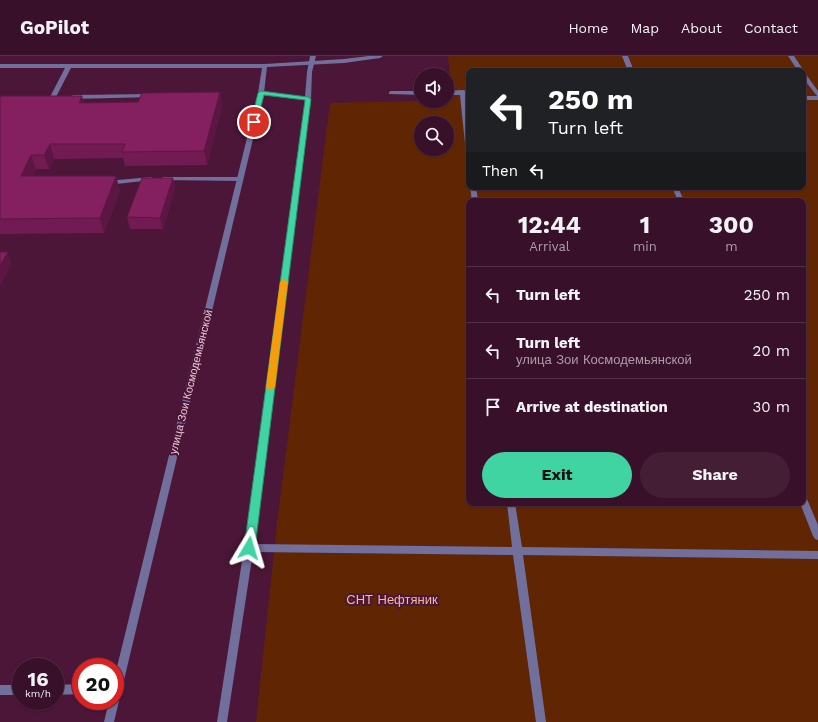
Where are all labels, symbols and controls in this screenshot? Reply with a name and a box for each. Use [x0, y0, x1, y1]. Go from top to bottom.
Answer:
text: GoPilot [20, 16, 89, 39]
text: Home [568, 20, 608, 36]
text: Map [630, 20, 659, 36]
text: About [681, 20, 722, 36]
text: Contact [744, 20, 798, 36]
map controls [414, 68, 454, 156]
button: sound [414, 68, 454, 108]
text: 250 m [548, 83, 633, 116]
icon: left [482, 84, 534, 136]
pin [237, 105, 271, 139]
icon: arrive [243, 111, 265, 133]
button: search [414, 116, 454, 156]
text: Turn left [548, 117, 623, 138]
icon: left [526, 160, 548, 182]
text: Then [482, 162, 518, 180]
text: 12:44 [518, 211, 581, 239]
text: 1 [640, 211, 650, 239]
text: 300 [709, 211, 754, 239]
text: Arrival [529, 239, 570, 254]
text: min [633, 239, 657, 254]
text: m [725, 239, 738, 254]
icon: left [482, 284, 504, 306]
text: Turn left [516, 286, 580, 304]
text: 250 m [744, 286, 790, 304]
street label: улица Зои Космодемьянской [167, 308, 215, 456]
text: Turn left [516, 334, 580, 352]
icon: left [482, 340, 504, 362]
text: 20 m [753, 342, 790, 360]
text: улица Зои Космодемьянской [516, 352, 692, 367]
icon: arrive [482, 396, 504, 418]
text: Arrive at destination [516, 398, 668, 416]
text: 30 m [753, 398, 790, 416]
button: Exit [482, 452, 632, 498]
button: Share [640, 452, 790, 498]
position arrow [228, 527, 270, 569]
park label: СНТ Нефтяник [346, 592, 438, 607]
speed limit sign: 20 [72, 658, 124, 710]
text: 16 [28, 667, 48, 691]
text: km/h [25, 688, 51, 699]

